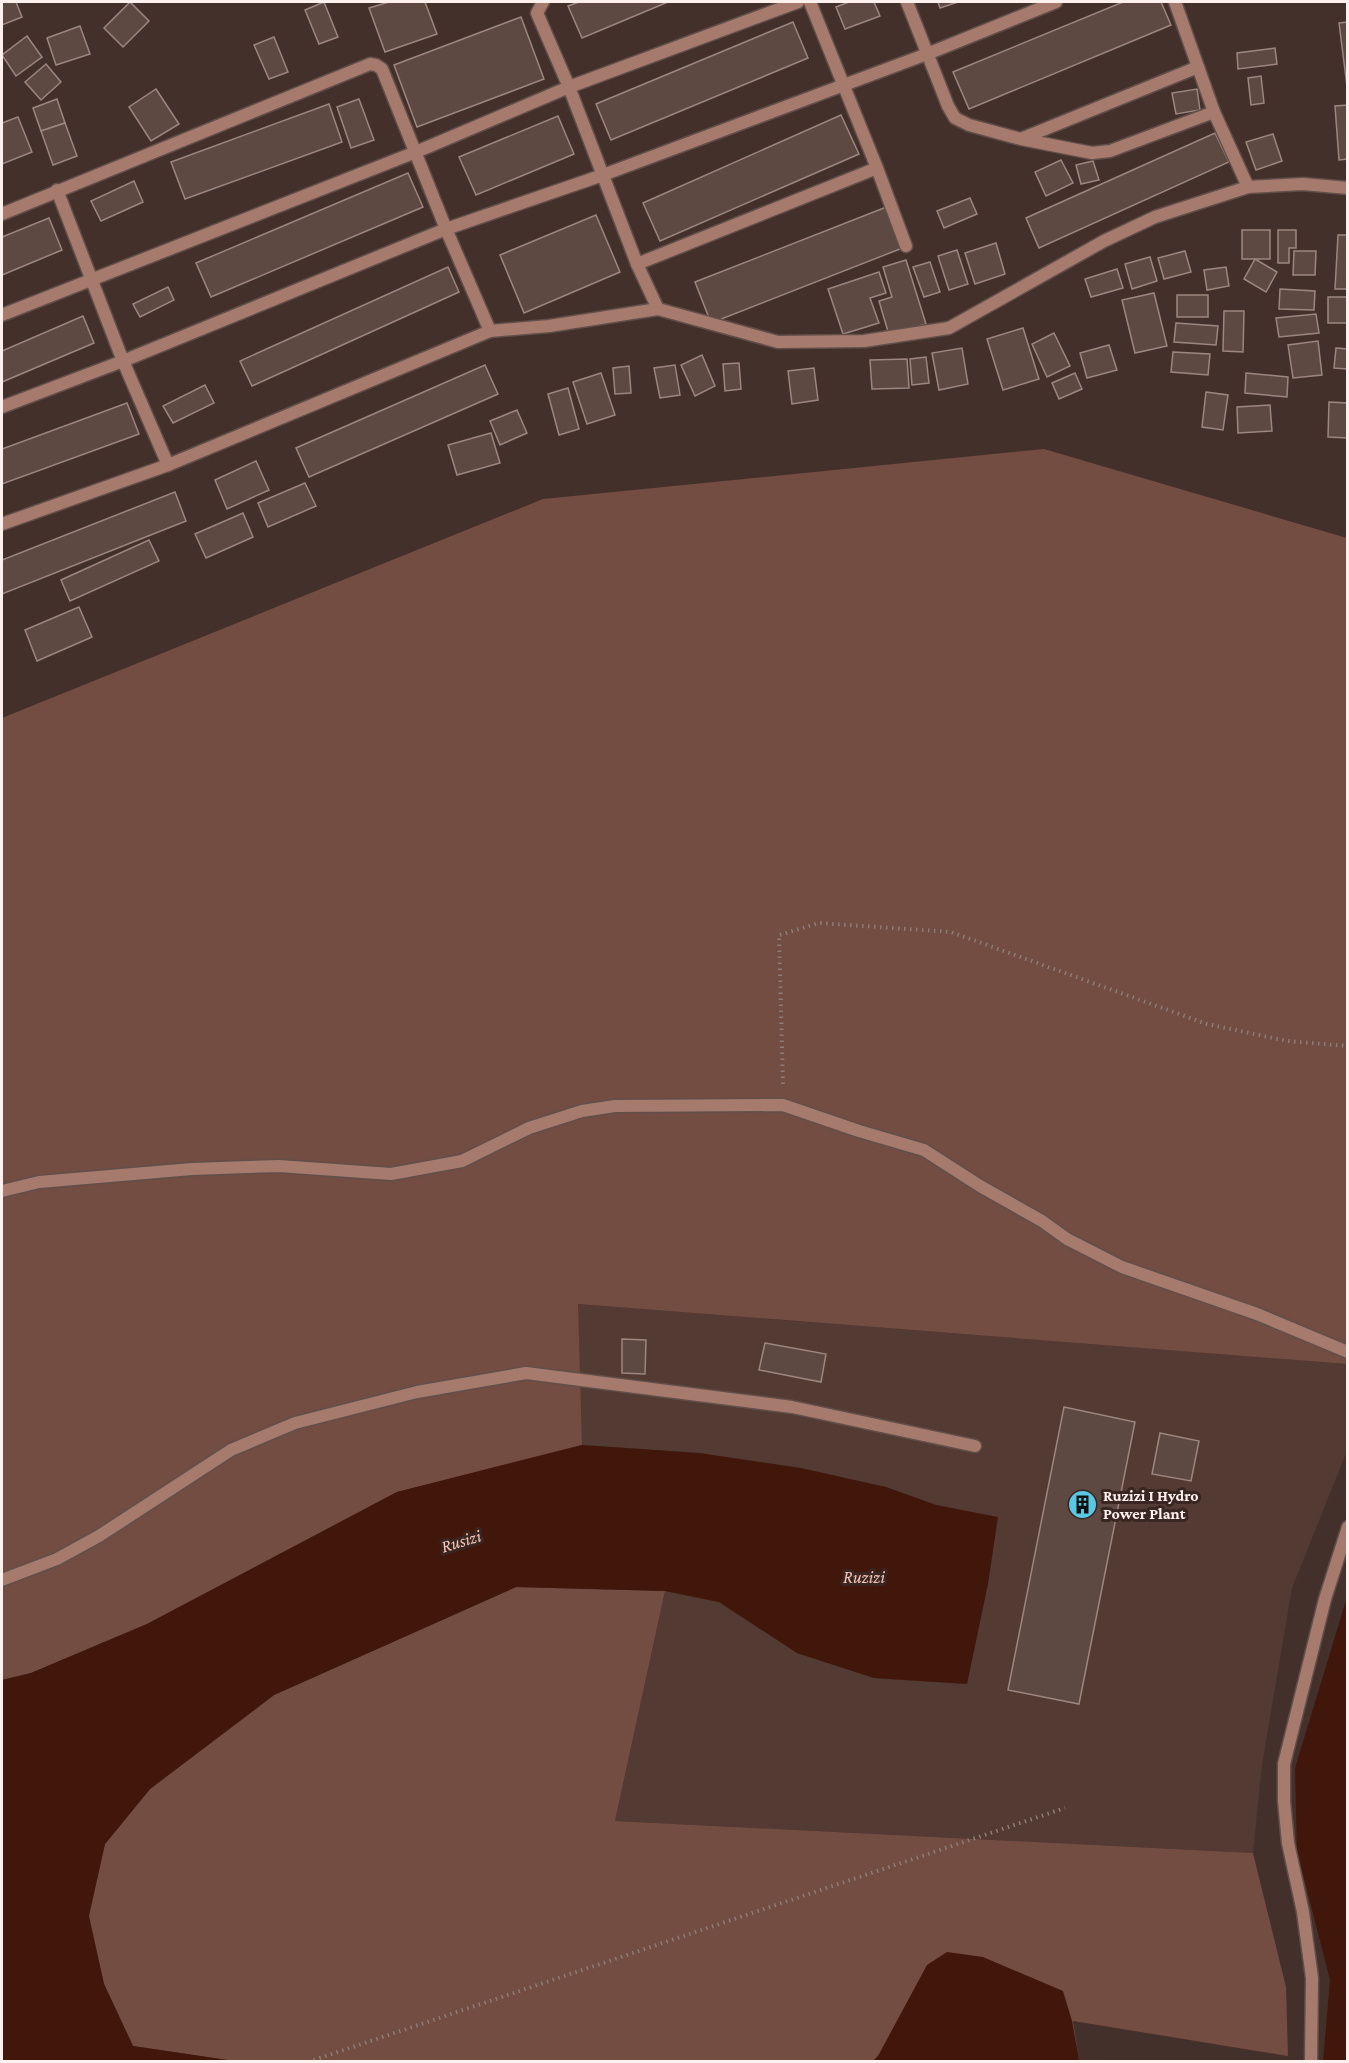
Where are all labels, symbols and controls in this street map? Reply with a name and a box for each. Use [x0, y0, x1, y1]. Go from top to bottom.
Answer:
place label: Ruzizi I Hydro Power Plant [1103, 1487, 1199, 1522]
building icon: Ruzizi I Hydro Power Plant [1066, 1488, 1098, 1520]
water label: Rusizi [439, 1525, 484, 1557]
water label: Ruzizi [843, 1567, 885, 1587]

